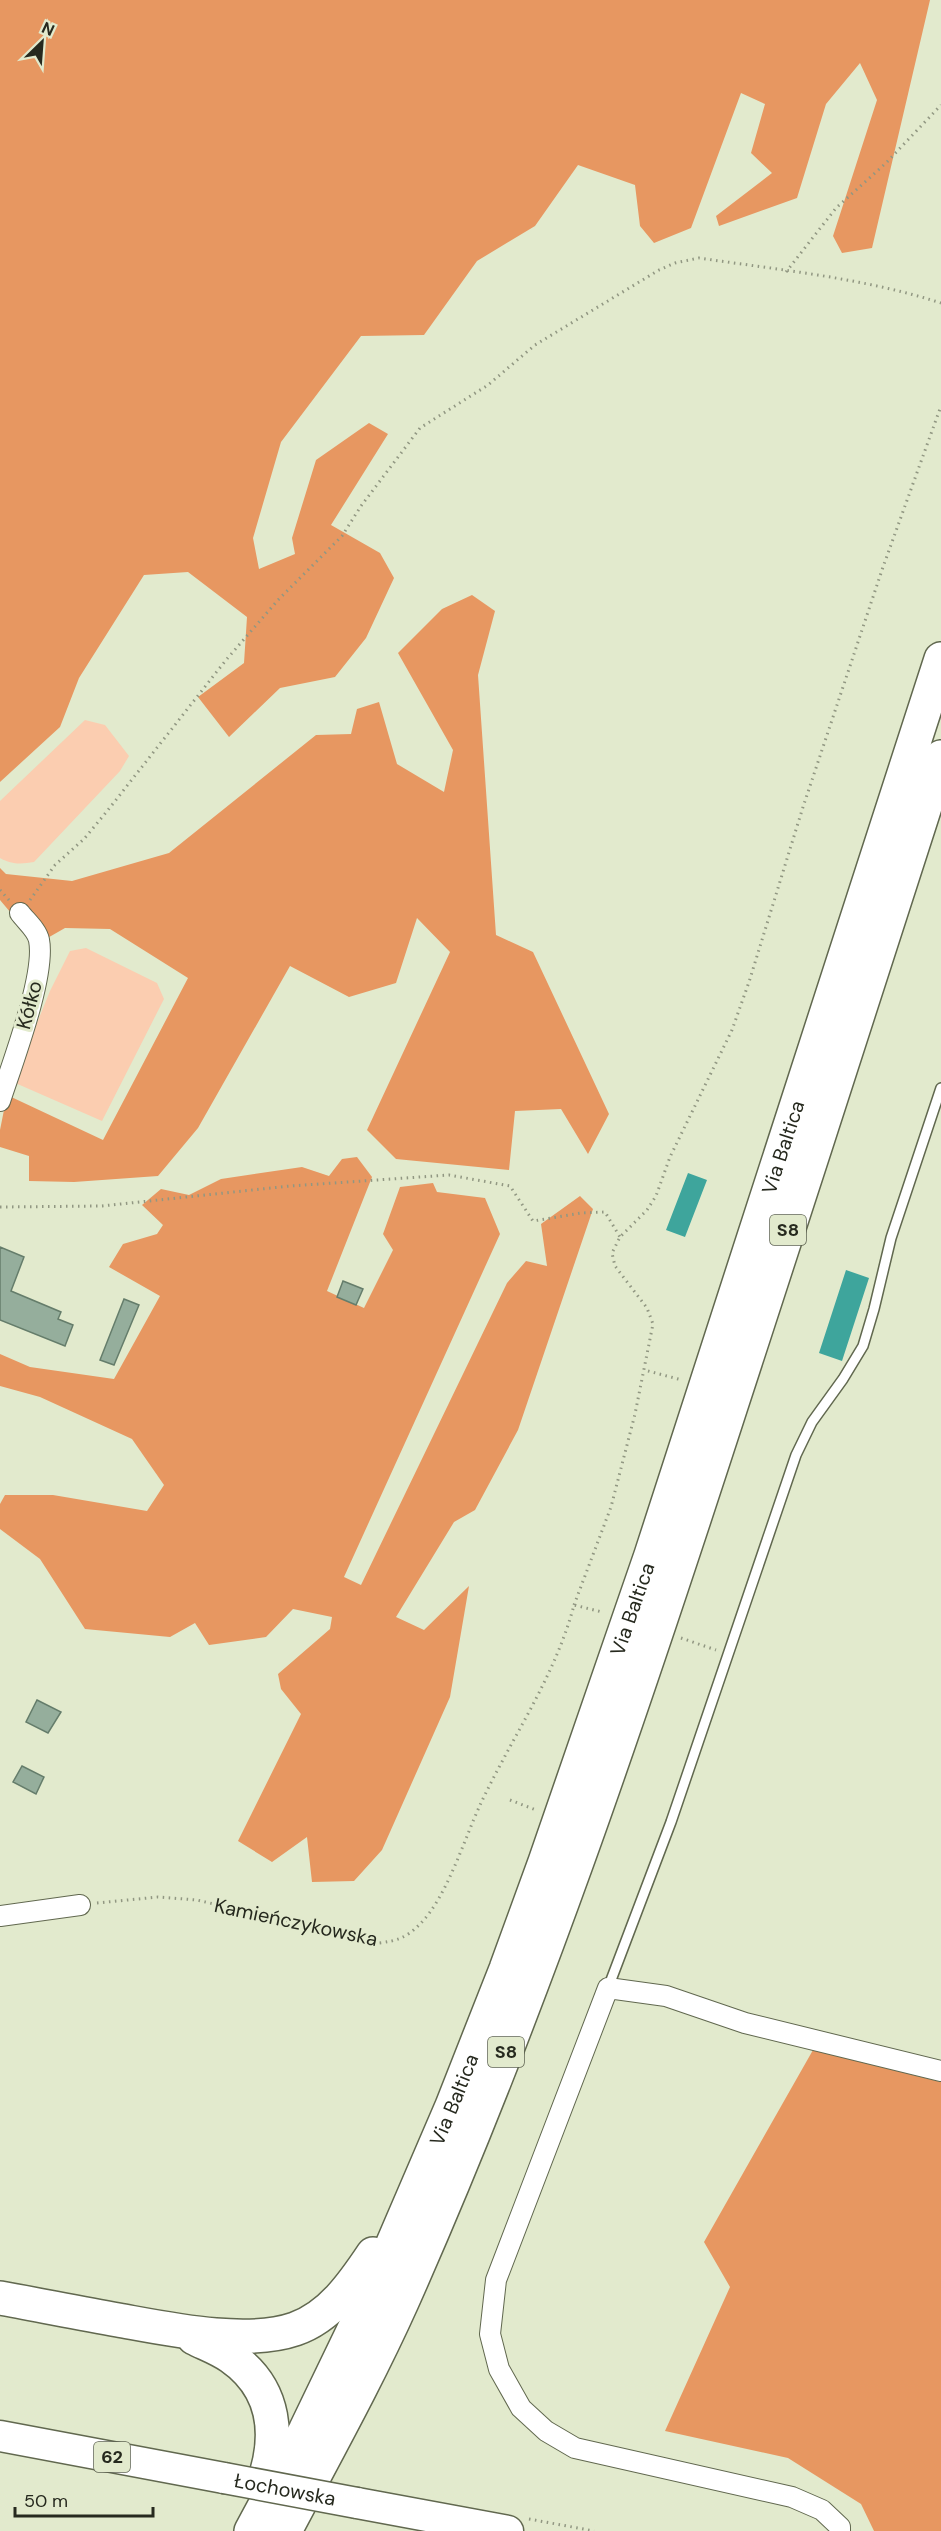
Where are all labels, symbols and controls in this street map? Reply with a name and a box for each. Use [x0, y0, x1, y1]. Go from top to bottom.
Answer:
north arrow [12, 12, 72, 72]
text: N [38, 17, 58, 41]
street label: Kółko [10, 978, 48, 1032]
street label: Via Baltica [756, 1097, 810, 1197]
road number: S8 [770, 1215, 806, 1245]
street label: Via Baltica [604, 1559, 660, 1659]
street label: Kamieńczykowska [212, 1892, 380, 1952]
road number: S8 [488, 2037, 524, 2067]
street label: Via Baltica [424, 2050, 484, 2150]
road number: 62 [94, 2442, 130, 2472]
street label: Łochowska [232, 2467, 338, 2512]
scale bar [15, 2480, 153, 2518]
text: 50 m [24, 2489, 68, 2513]

